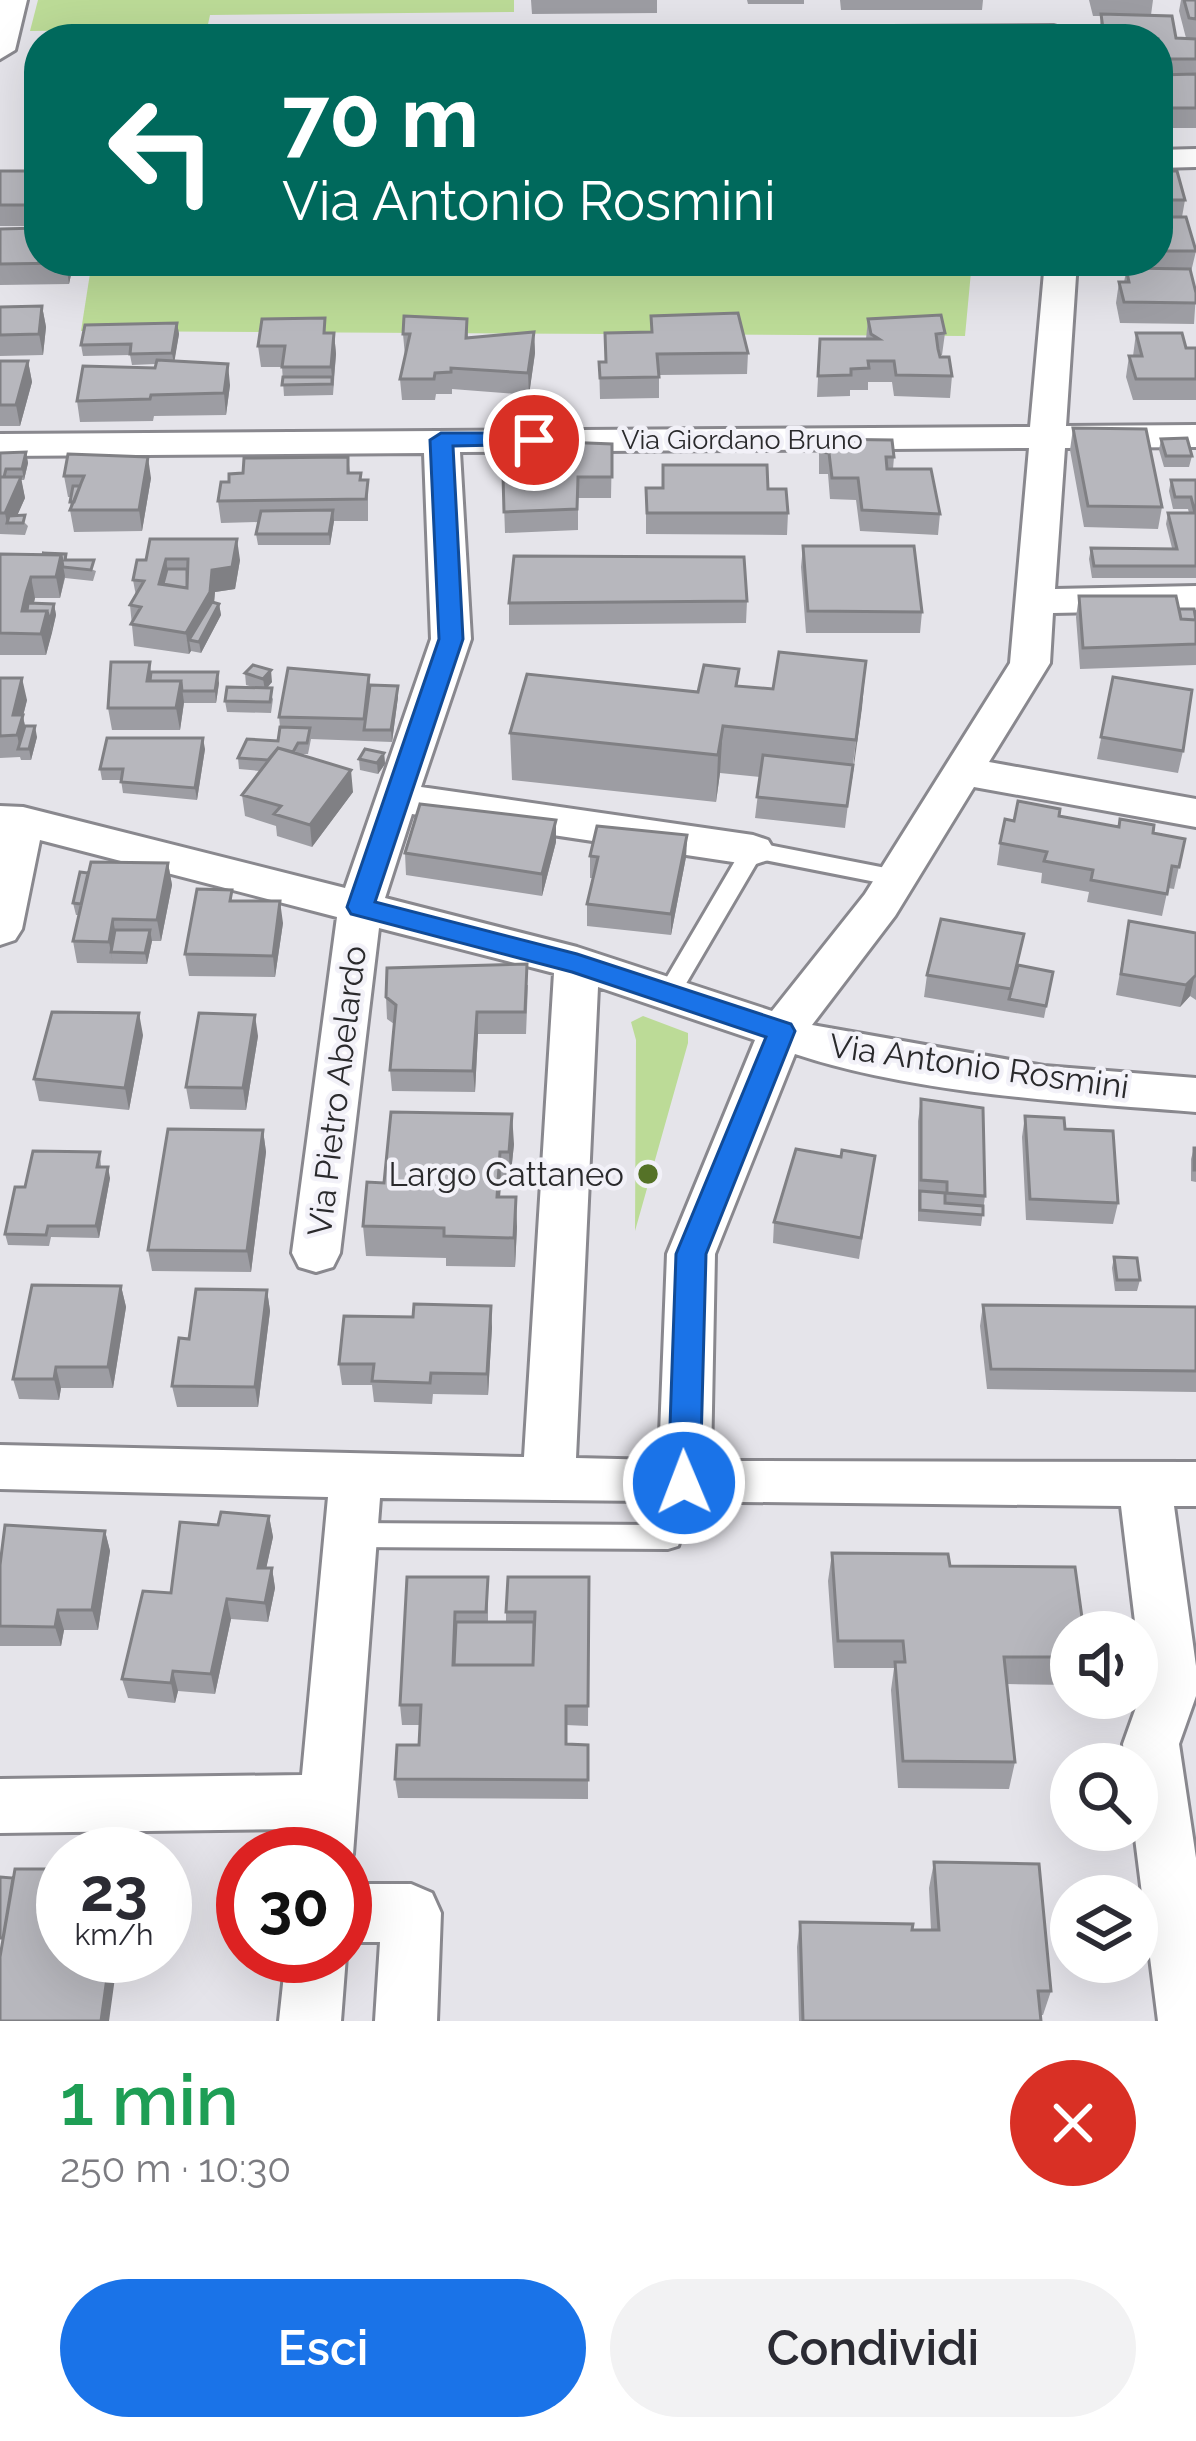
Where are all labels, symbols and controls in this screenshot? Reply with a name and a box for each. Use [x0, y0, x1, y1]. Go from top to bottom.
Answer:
text: 70 m [282, 68, 479, 167]
icon: left [84, 72, 240, 228]
text: Via Antonio Rosmini [282, 169, 776, 233]
pin [483, 389, 585, 491]
icon: arrive [501, 407, 567, 473]
street label: Via Giordano Bruno [621, 424, 863, 455]
street label: Via Pietro Abelardo [300, 944, 374, 1238]
street label: Via Antonio Rosmini [827, 1026, 1131, 1106]
place label: Largo Cattaneo [388, 1155, 624, 1194]
marker: Largo Cattaneo [635, 1161, 661, 1187]
position arrow [621, 1420, 747, 1546]
map controls [1050, 1611, 1158, 1983]
button: sound [1050, 1611, 1158, 1719]
button: search [1050, 1743, 1158, 1851]
speed limit sign: 30 [216, 1827, 372, 1983]
text: 23 [80, 1855, 148, 1925]
button: layers [1050, 1875, 1158, 1983]
text: km/h [74, 1917, 154, 1952]
text: 1 min [60, 2057, 239, 2142]
button: close [1010, 2060, 1136, 2186]
text: 250 m · 10:30 [60, 2145, 291, 2191]
button: Esci [60, 2279, 586, 2417]
button: Condividi [610, 2279, 1136, 2417]

